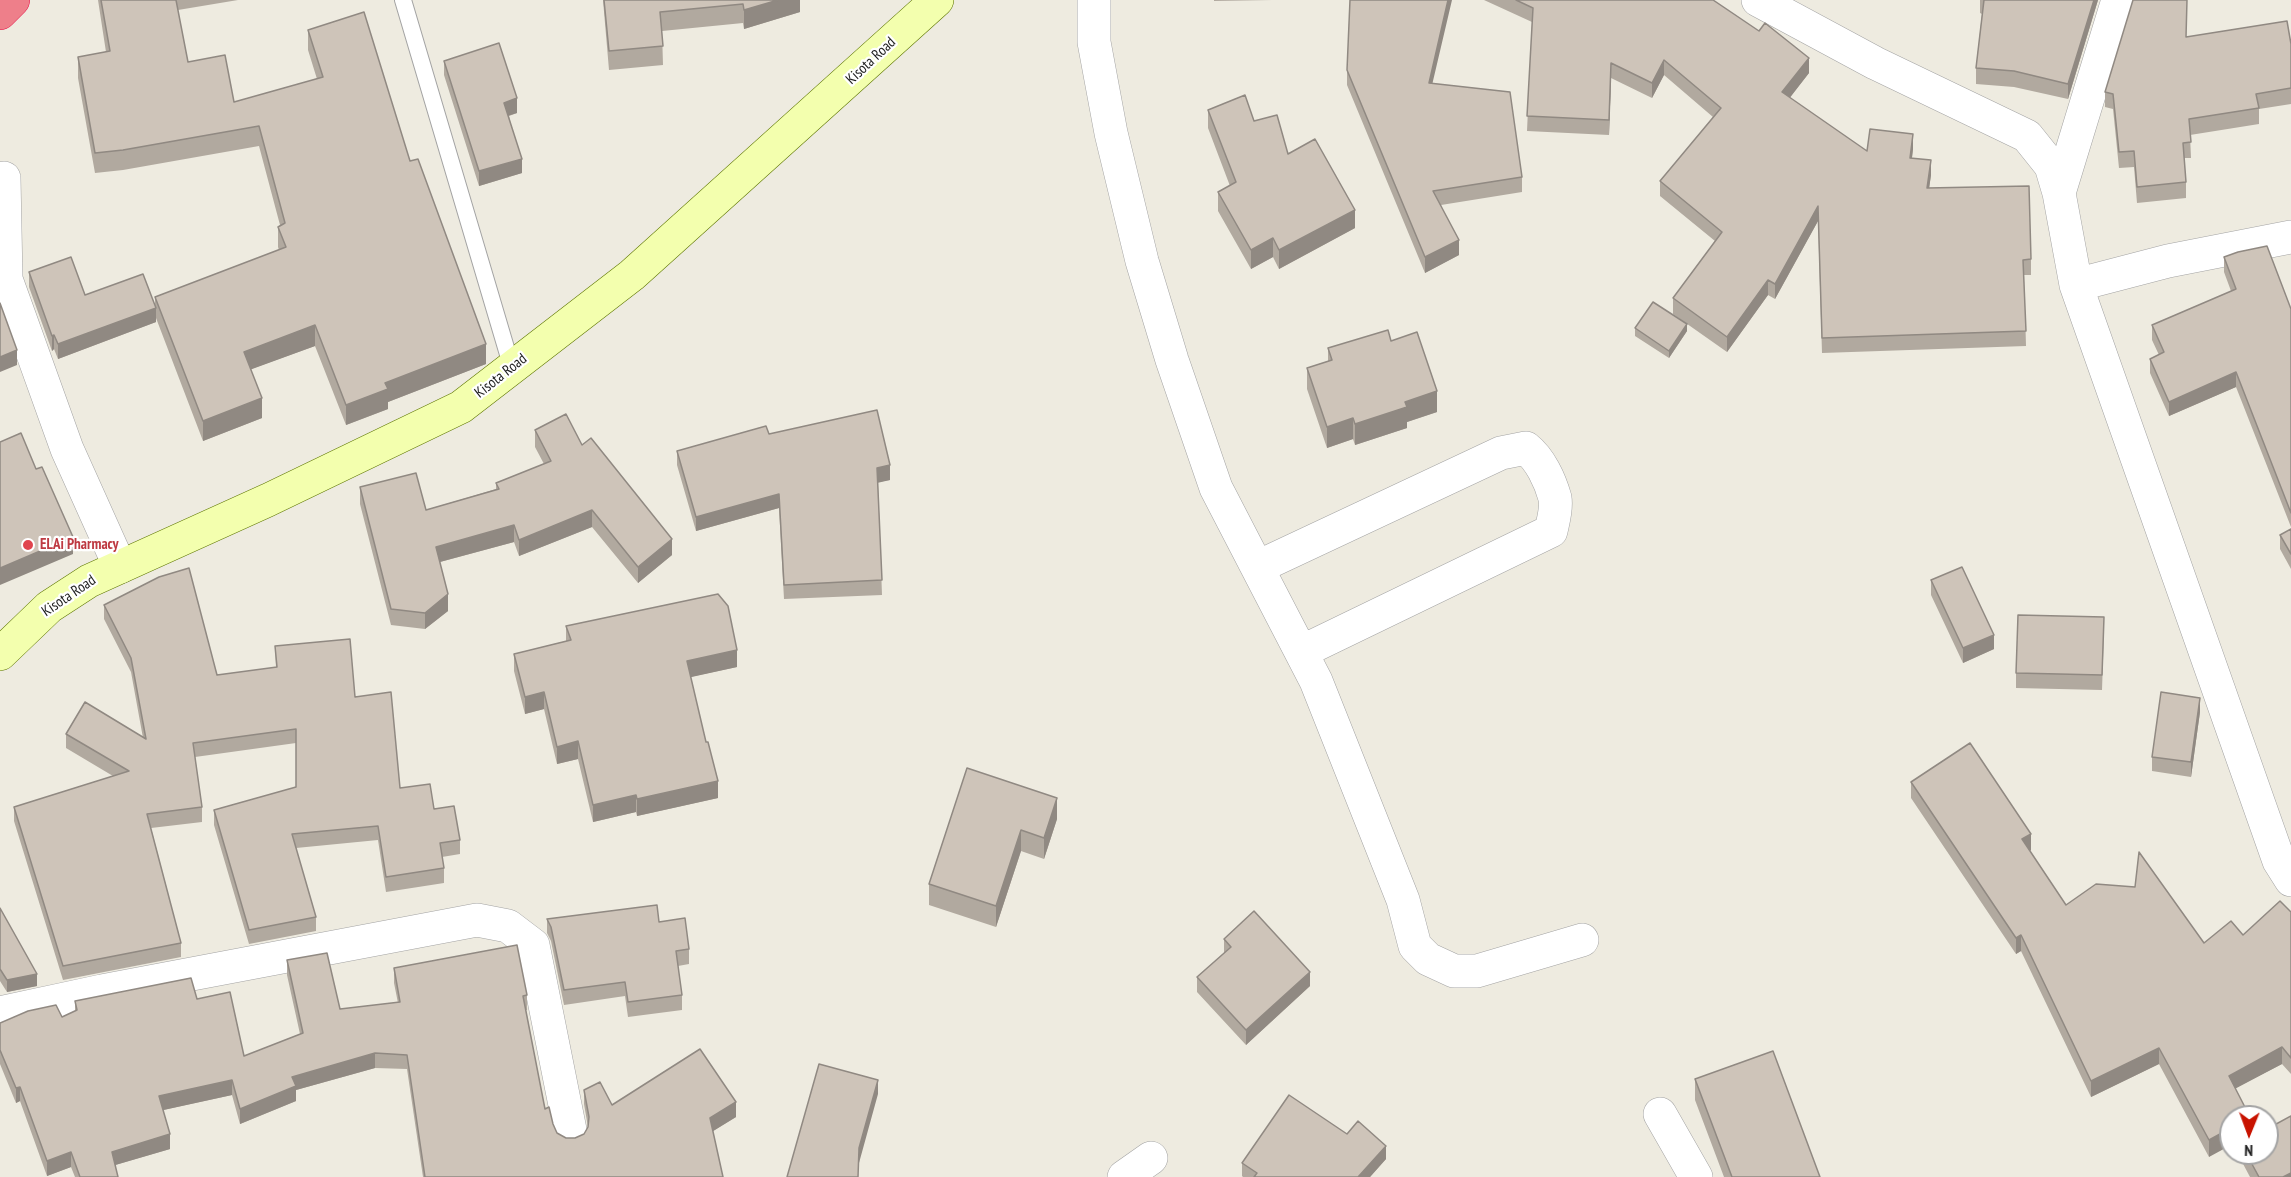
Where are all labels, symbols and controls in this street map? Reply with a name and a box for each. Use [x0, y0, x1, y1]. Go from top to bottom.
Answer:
street label: Kisota Road [843, 34, 899, 88]
street label: Kisota Road [471, 350, 531, 402]
place label: ELAi Pharmacy [40, 536, 119, 554]
marker: ELAi Pharmacy [21, 538, 35, 552]
street label: Kisota Road [39, 571, 99, 621]
north arrow [2219, 1105, 2279, 1165]
text: N [2244, 1141, 2253, 1161]

